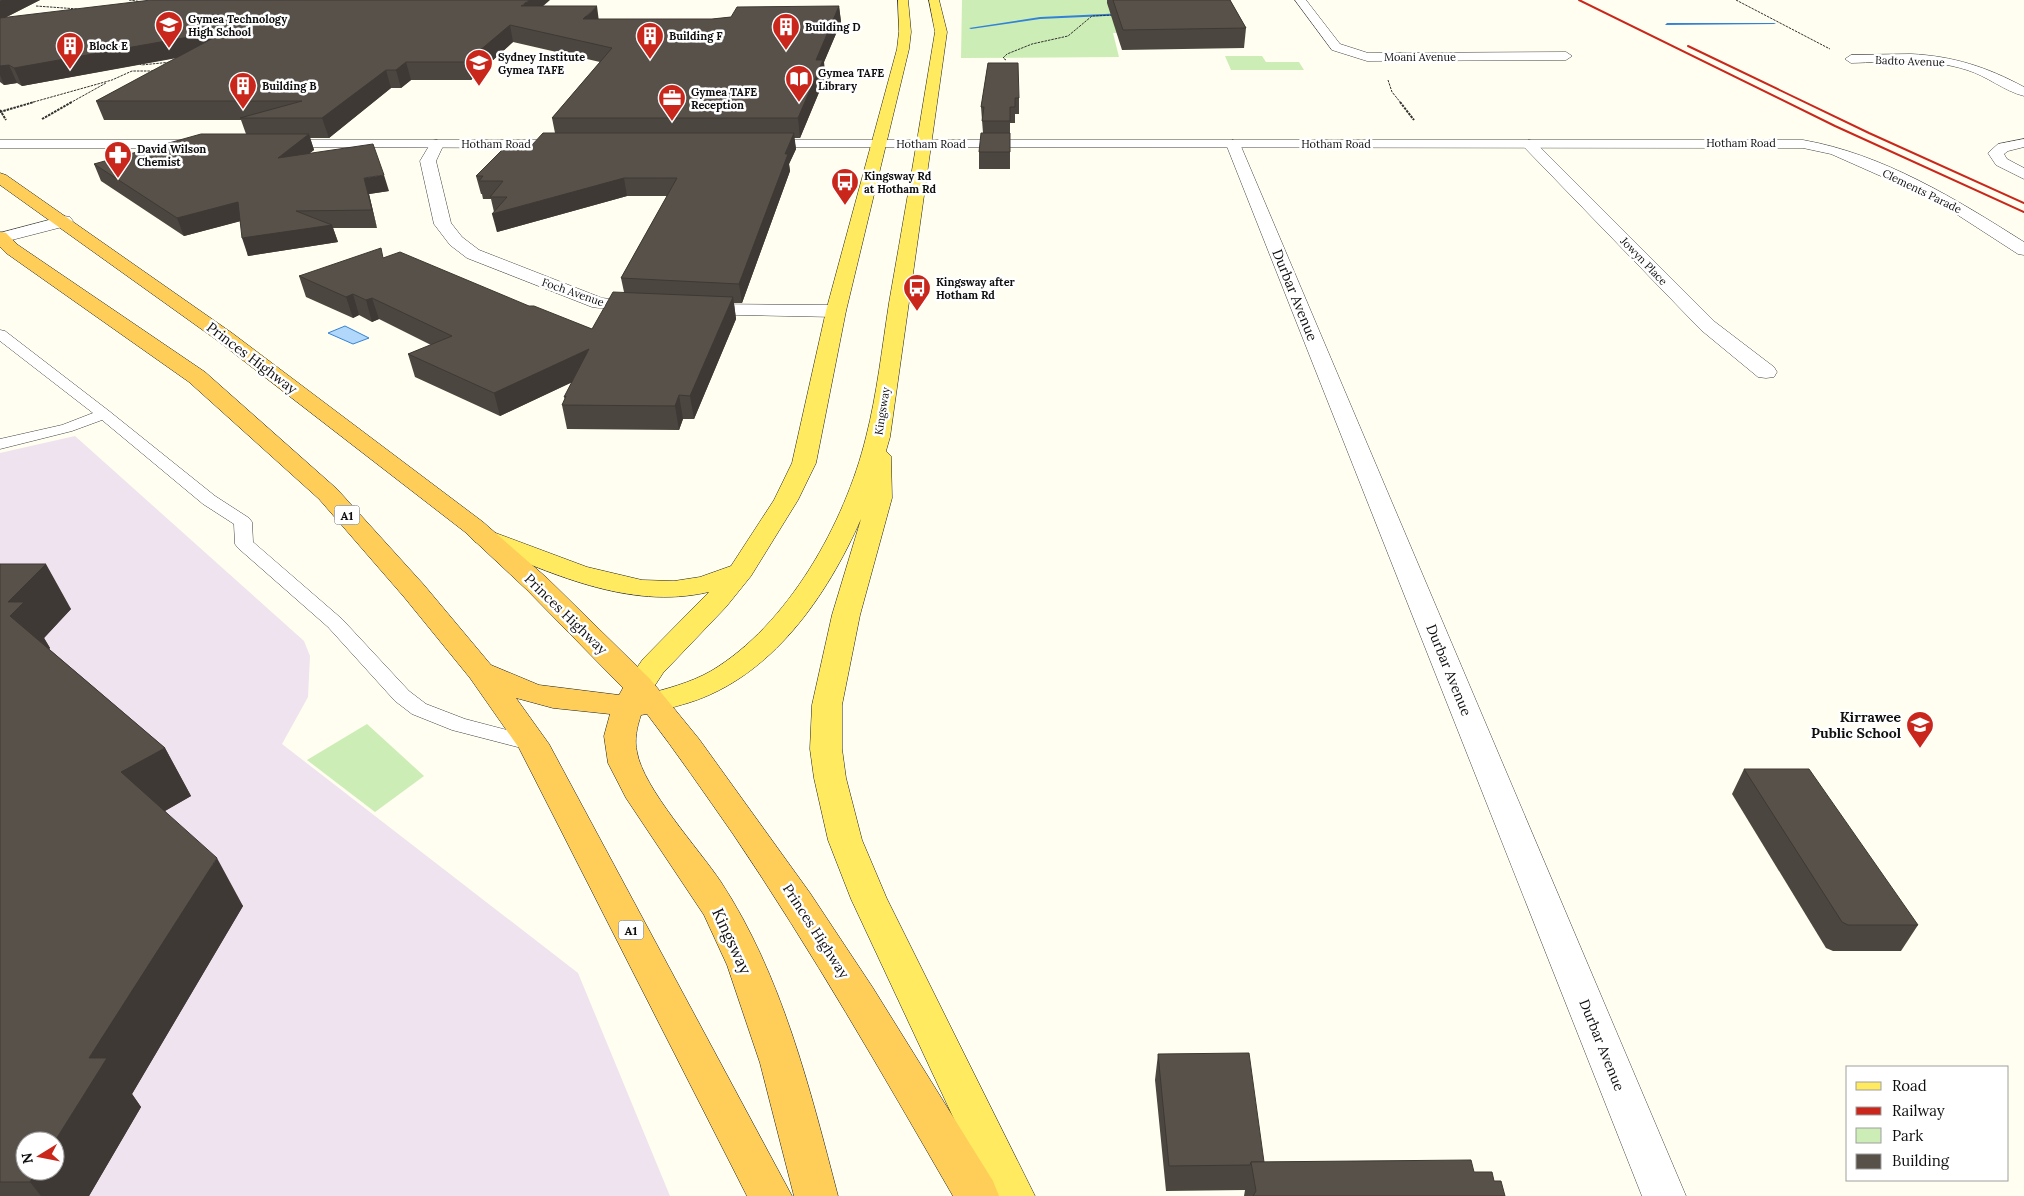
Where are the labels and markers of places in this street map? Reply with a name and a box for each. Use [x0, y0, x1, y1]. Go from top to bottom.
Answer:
school or university icon: Gymea Technology High School [154, 10, 184, 49]
place label: Gymea Technology High School [188, 12, 288, 39]
building icon: Building D [771, 12, 801, 51]
place label: Building D [805, 20, 861, 34]
building icon: Building F [635, 21, 665, 60]
place label: Building F [669, 29, 723, 43]
building icon: Block E [55, 31, 85, 70]
place label: Block E [89, 39, 128, 53]
school or university icon: Sydney Institute Gymea TAFE [464, 48, 494, 87]
place label: Sydney Institute Gymea TAFE [498, 50, 585, 77]
library icon: Gymea TAFE Library [784, 64, 814, 103]
place label: Gymea TAFE Library [818, 66, 884, 93]
building icon: Building B [228, 71, 258, 110]
place label: Building B [262, 79, 316, 93]
office icon: Gymea TAFE Reception [657, 83, 687, 122]
place label: Gymea TAFE Reception [691, 85, 757, 112]
pharmacy icon: David Wilson Chemist [103, 140, 133, 179]
place label: David Wilson Chemist [137, 142, 206, 169]
bus stop icon: Kingsway Rd at Hotham Rd [830, 167, 860, 206]
place label: Kingsway Rd at Hotham Rd [864, 169, 937, 196]
bus stop icon: Kingsway after Hotham Rd [902, 273, 932, 312]
place label: Kingsway after Hotham Rd [936, 275, 1016, 302]
place label: Kirrawee Public School [1811, 708, 1902, 742]
school or university icon: Kirrawee Public School [1905, 710, 1935, 749]

